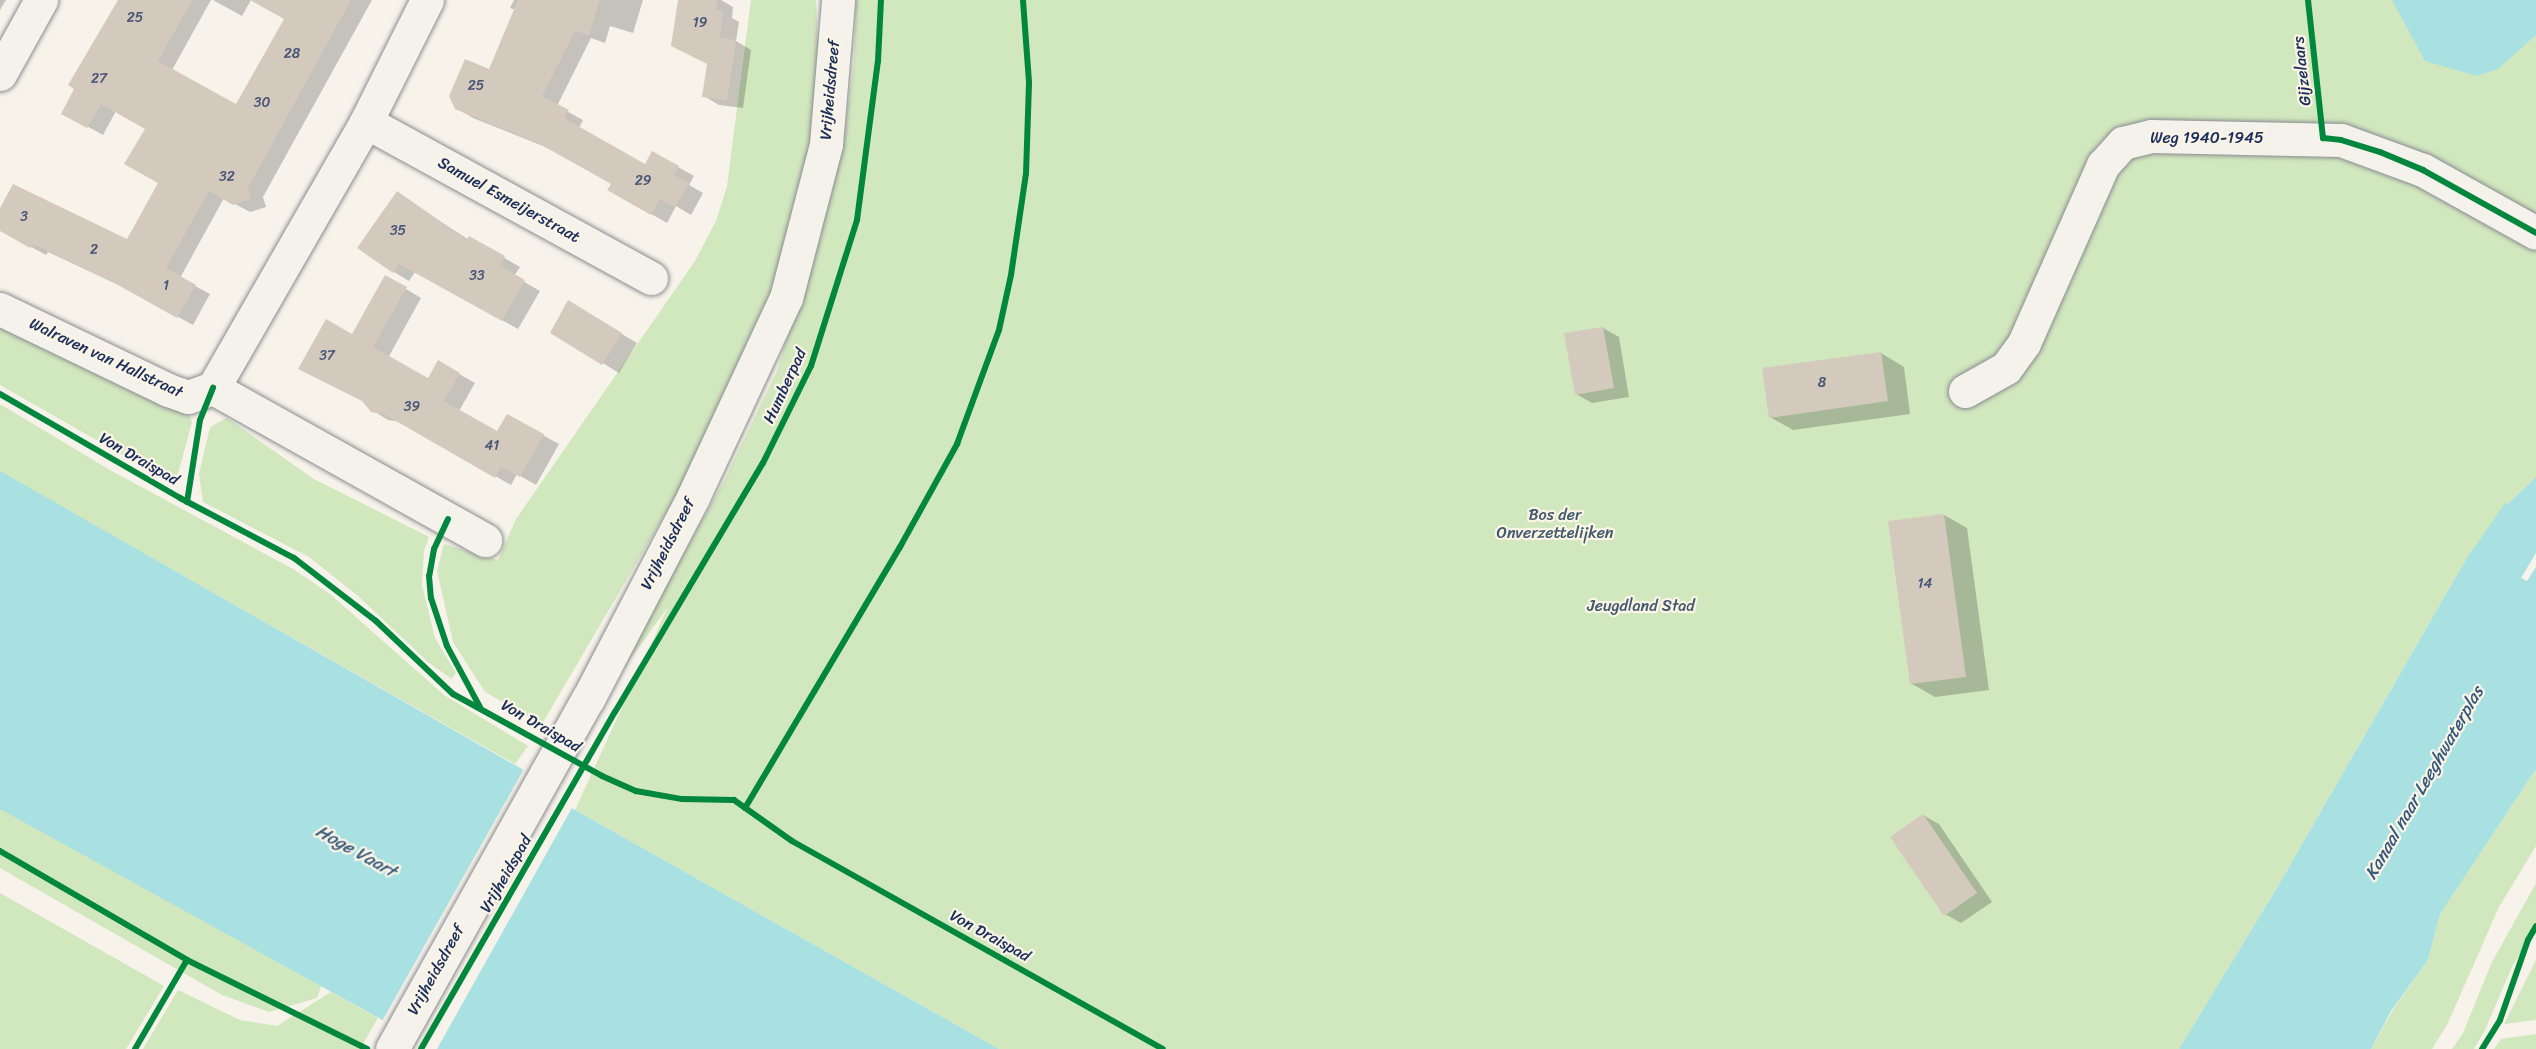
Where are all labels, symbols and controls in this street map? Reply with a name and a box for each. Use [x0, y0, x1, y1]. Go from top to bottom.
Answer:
house number: 25 [127, 10, 143, 26]
house number: 19 [693, 15, 707, 31]
street label: Gijzelaars [2289, 35, 2315, 107]
street label: Vrijheidsdreef [816, 39, 844, 141]
house number: 28 [284, 46, 300, 62]
house number: 27 [91, 71, 107, 87]
house number: 25 [468, 78, 484, 94]
house number: 30 [254, 95, 270, 111]
street label: Weg 1940-1945 [2150, 128, 2264, 148]
street label: Samuel Esmeijerstraat [435, 153, 583, 247]
house number: 32 [219, 169, 235, 185]
house number: 29 [635, 173, 651, 189]
house number: 3 [20, 209, 28, 225]
house number: 35 [390, 223, 406, 239]
house number: 2 [90, 242, 98, 258]
house number: 33 [469, 268, 485, 284]
house number: 1 [163, 278, 169, 294]
street label: Walraven van Hallstraat [26, 314, 186, 402]
street label: Humberpad [759, 345, 811, 427]
house number: 37 [319, 348, 335, 364]
house number: 8 [1818, 375, 1826, 391]
house number: 39 [404, 399, 420, 415]
street label: Von Draispad [95, 428, 183, 490]
house number: 41 [485, 438, 499, 454]
street label: Vrijheidsdreef [637, 495, 699, 593]
park label: Bos der Onverzettelijken [1497, 505, 1613, 543]
house number: 14 [1918, 576, 1932, 592]
park label: Jeugdland Stad [1587, 596, 1695, 616]
water label: Kanaal naar Leeghwaterplas [2359, 682, 2489, 884]
street label: Von Draispad [497, 695, 585, 757]
water label: Hoge Vaart [312, 820, 400, 882]
street label: Vrijheidspad [476, 832, 536, 916]
street label: Von Draispad [946, 906, 1034, 966]
street label: Vrijheidsdreef [403, 922, 469, 1018]

